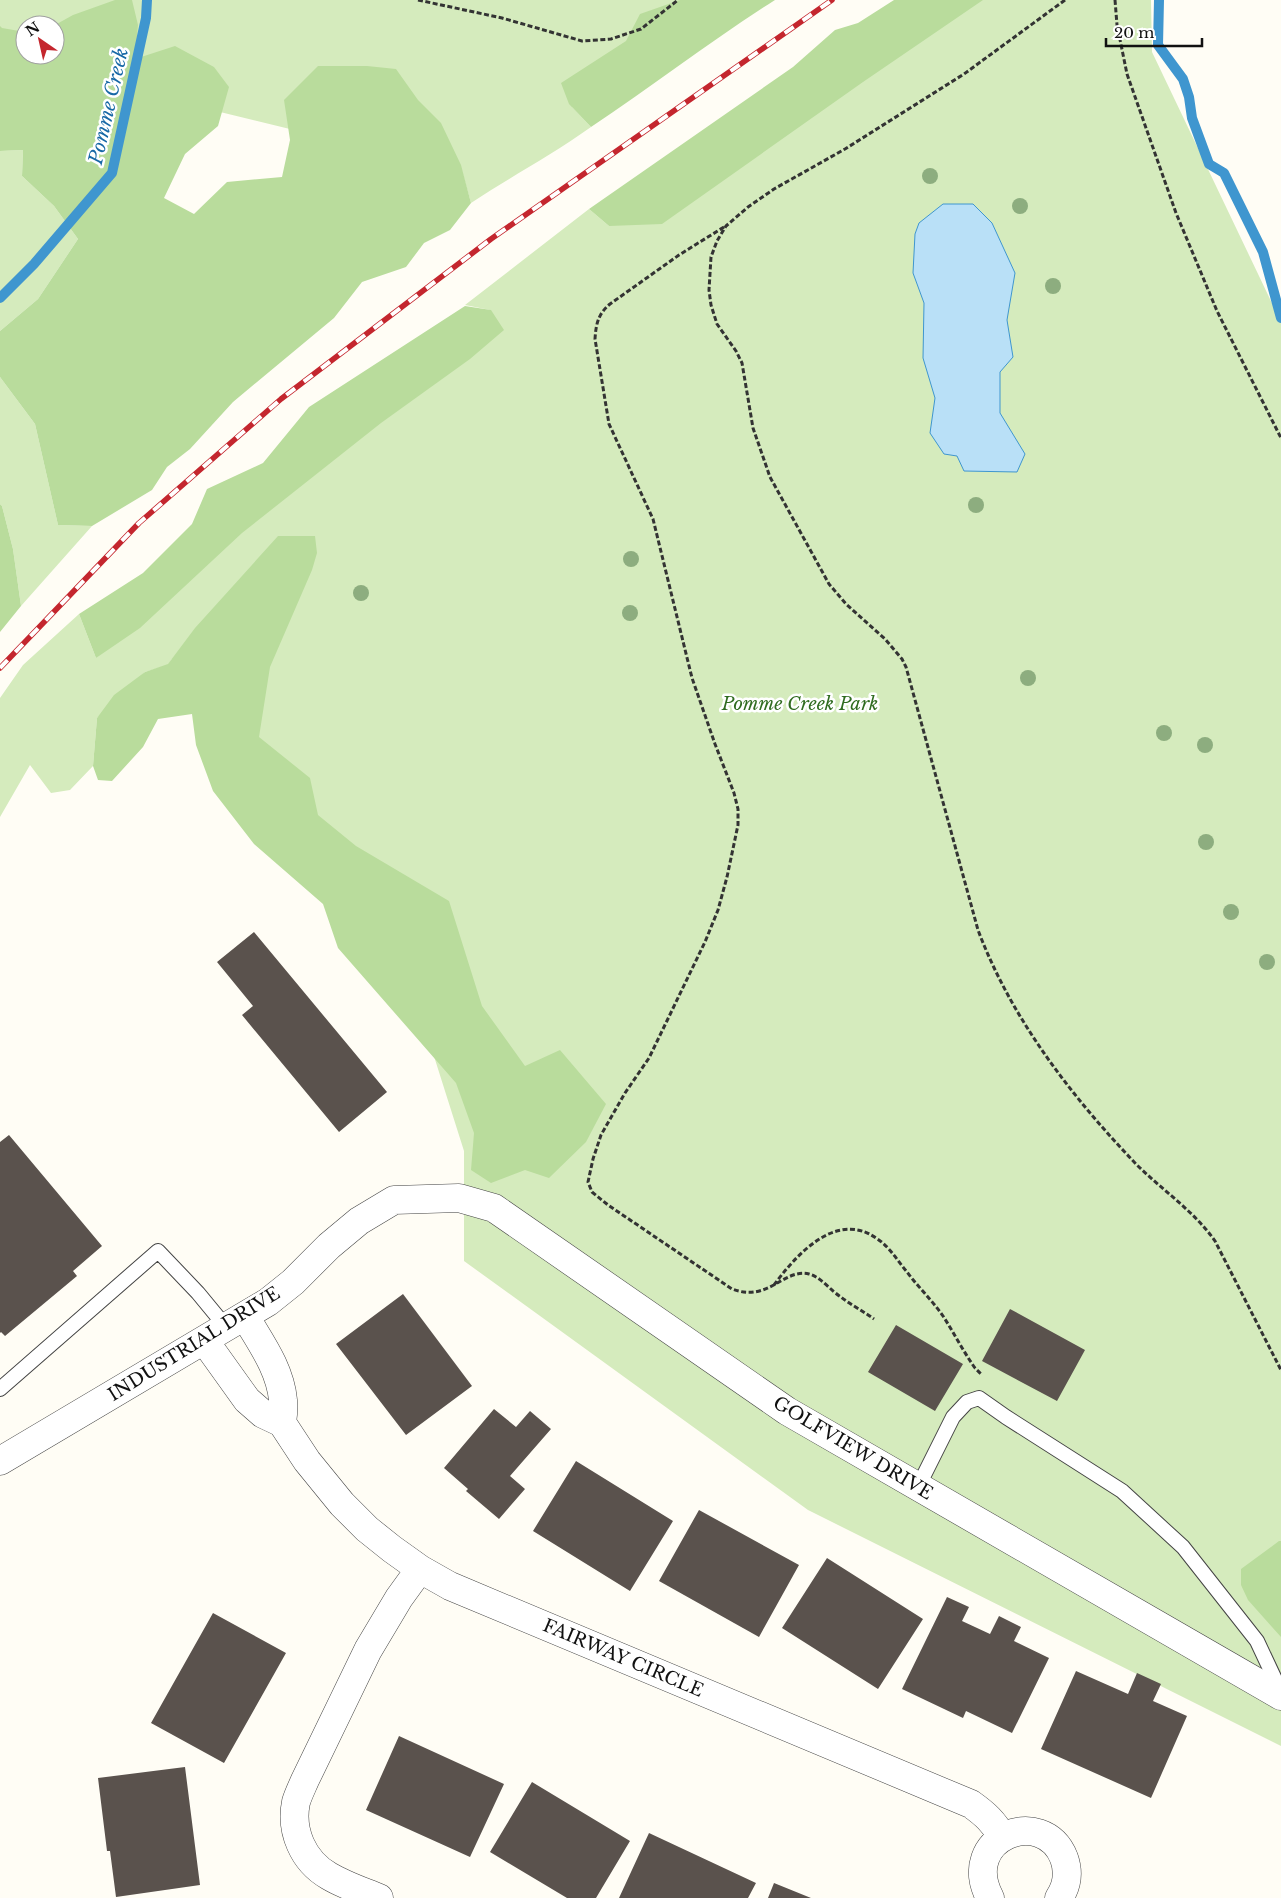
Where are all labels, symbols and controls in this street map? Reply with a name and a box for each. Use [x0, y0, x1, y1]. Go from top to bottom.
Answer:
north arrow [15, 15, 65, 65]
scale bar [1106, 15, 1202, 47]
text: N [22, 18, 43, 40]
text: 20 m [1114, 23, 1154, 42]
water label: Pomme Creek [84, 46, 133, 167]
park label: Pomme Creek Park [721, 693, 878, 715]
street label: INDUSTRIAL DRIVE [104, 1282, 284, 1406]
street label: GOLFVIEW DRIVE [769, 1392, 937, 1504]
street label: FAIRWAY CIRCLE [539, 1614, 707, 1702]

